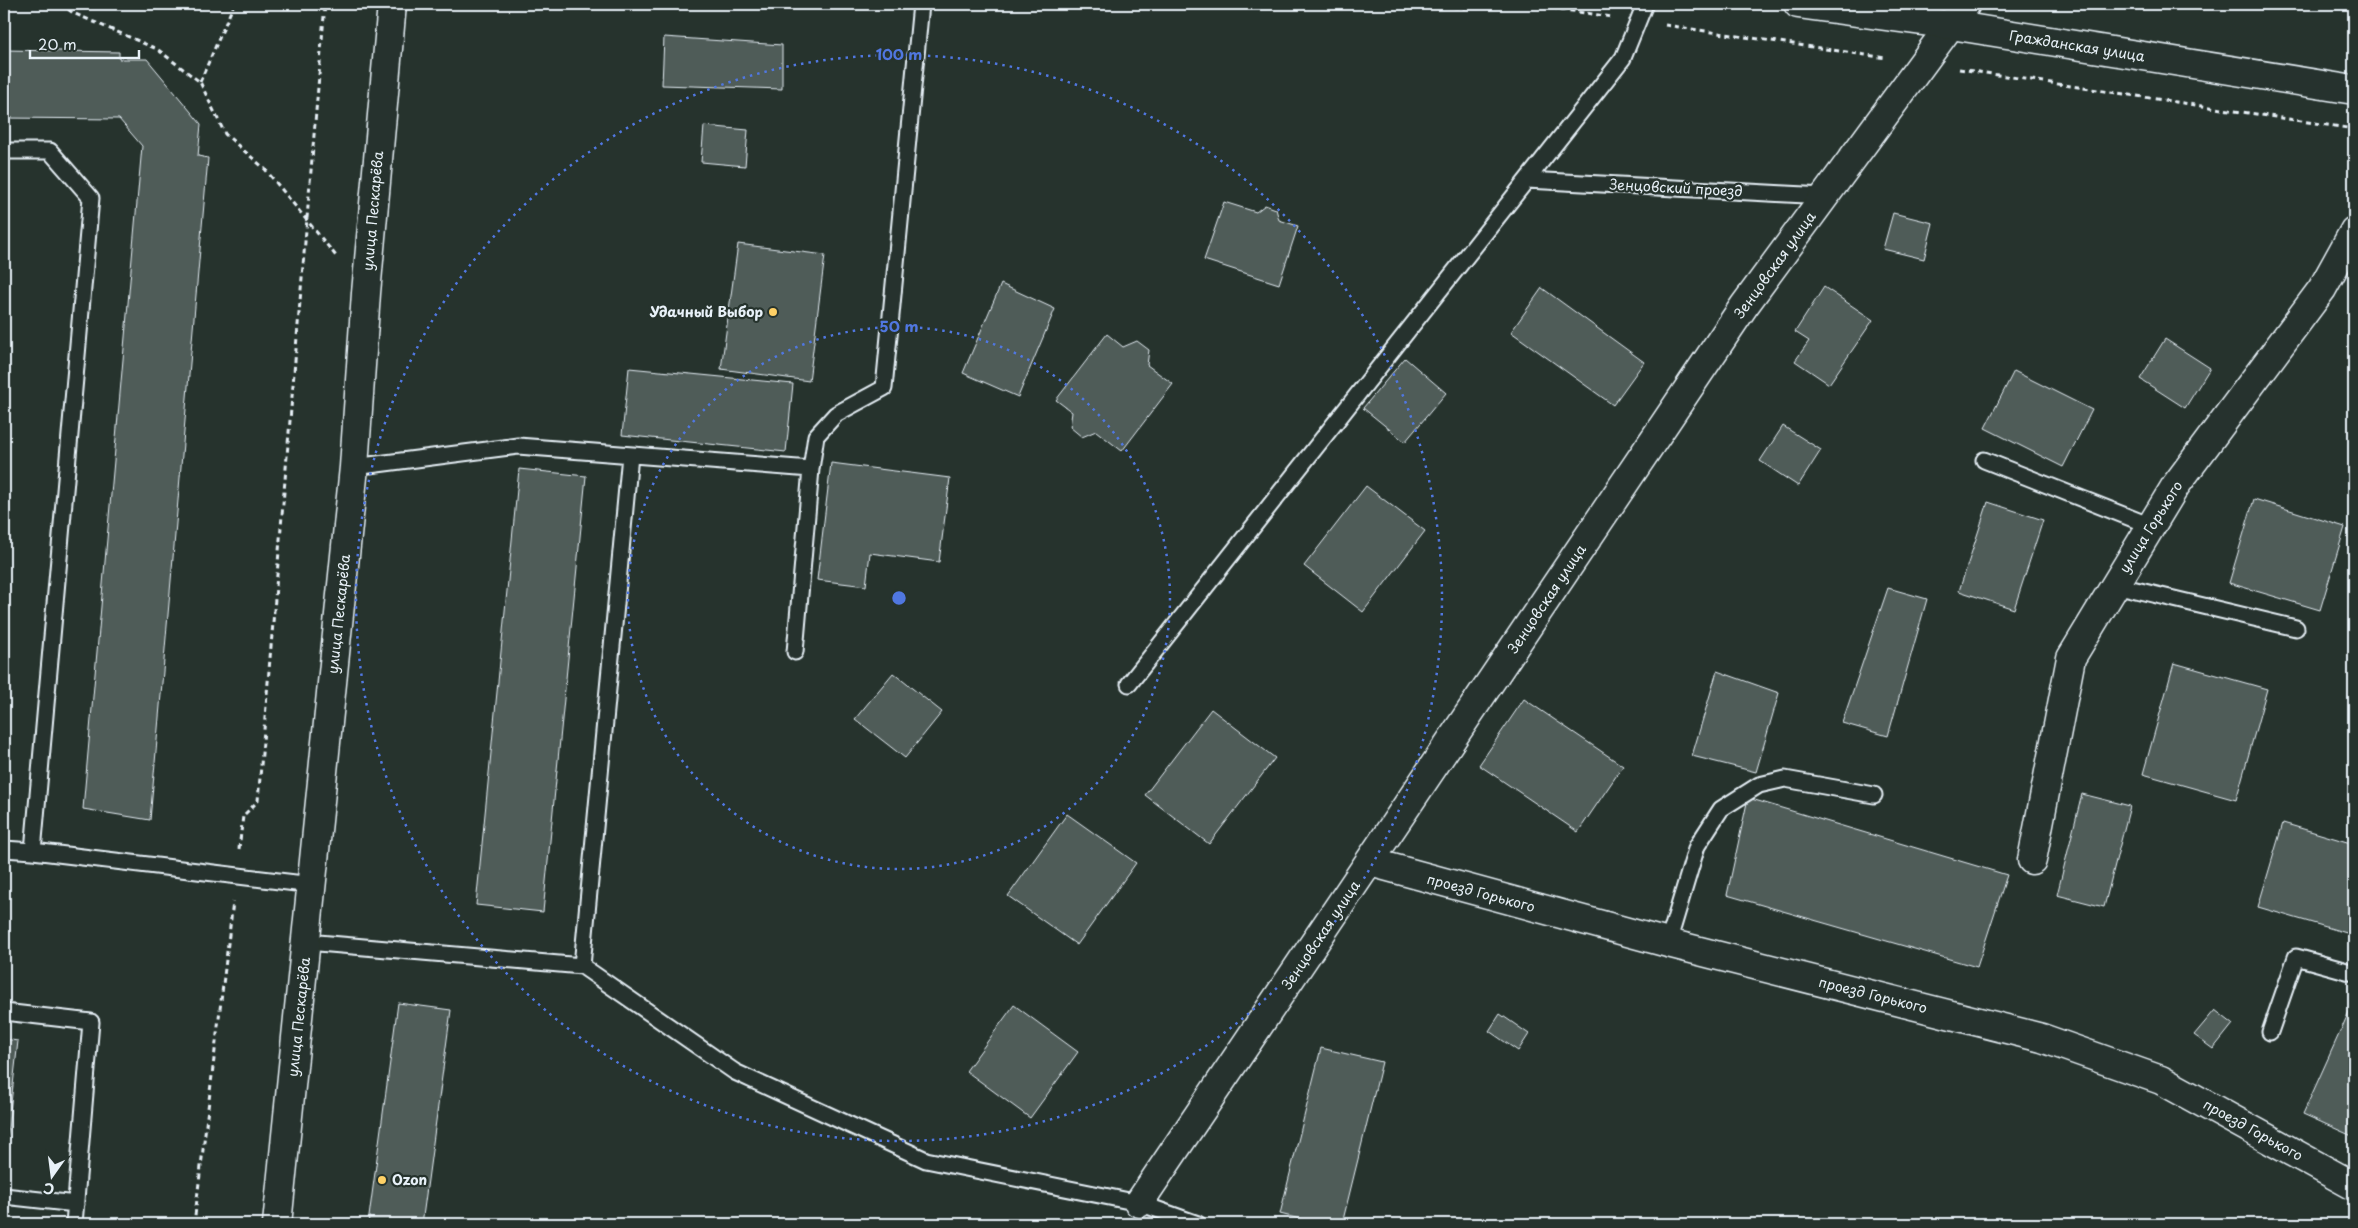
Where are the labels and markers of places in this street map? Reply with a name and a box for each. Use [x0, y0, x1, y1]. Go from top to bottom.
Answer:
place label: Удачный Выбор [649, 301, 763, 322]
marker: Удачный Выбор [767, 306, 779, 318]
centre of rings [890, 589, 908, 607]
place label: Ozon [392, 1169, 427, 1190]
marker: Ozon [376, 1174, 388, 1186]

